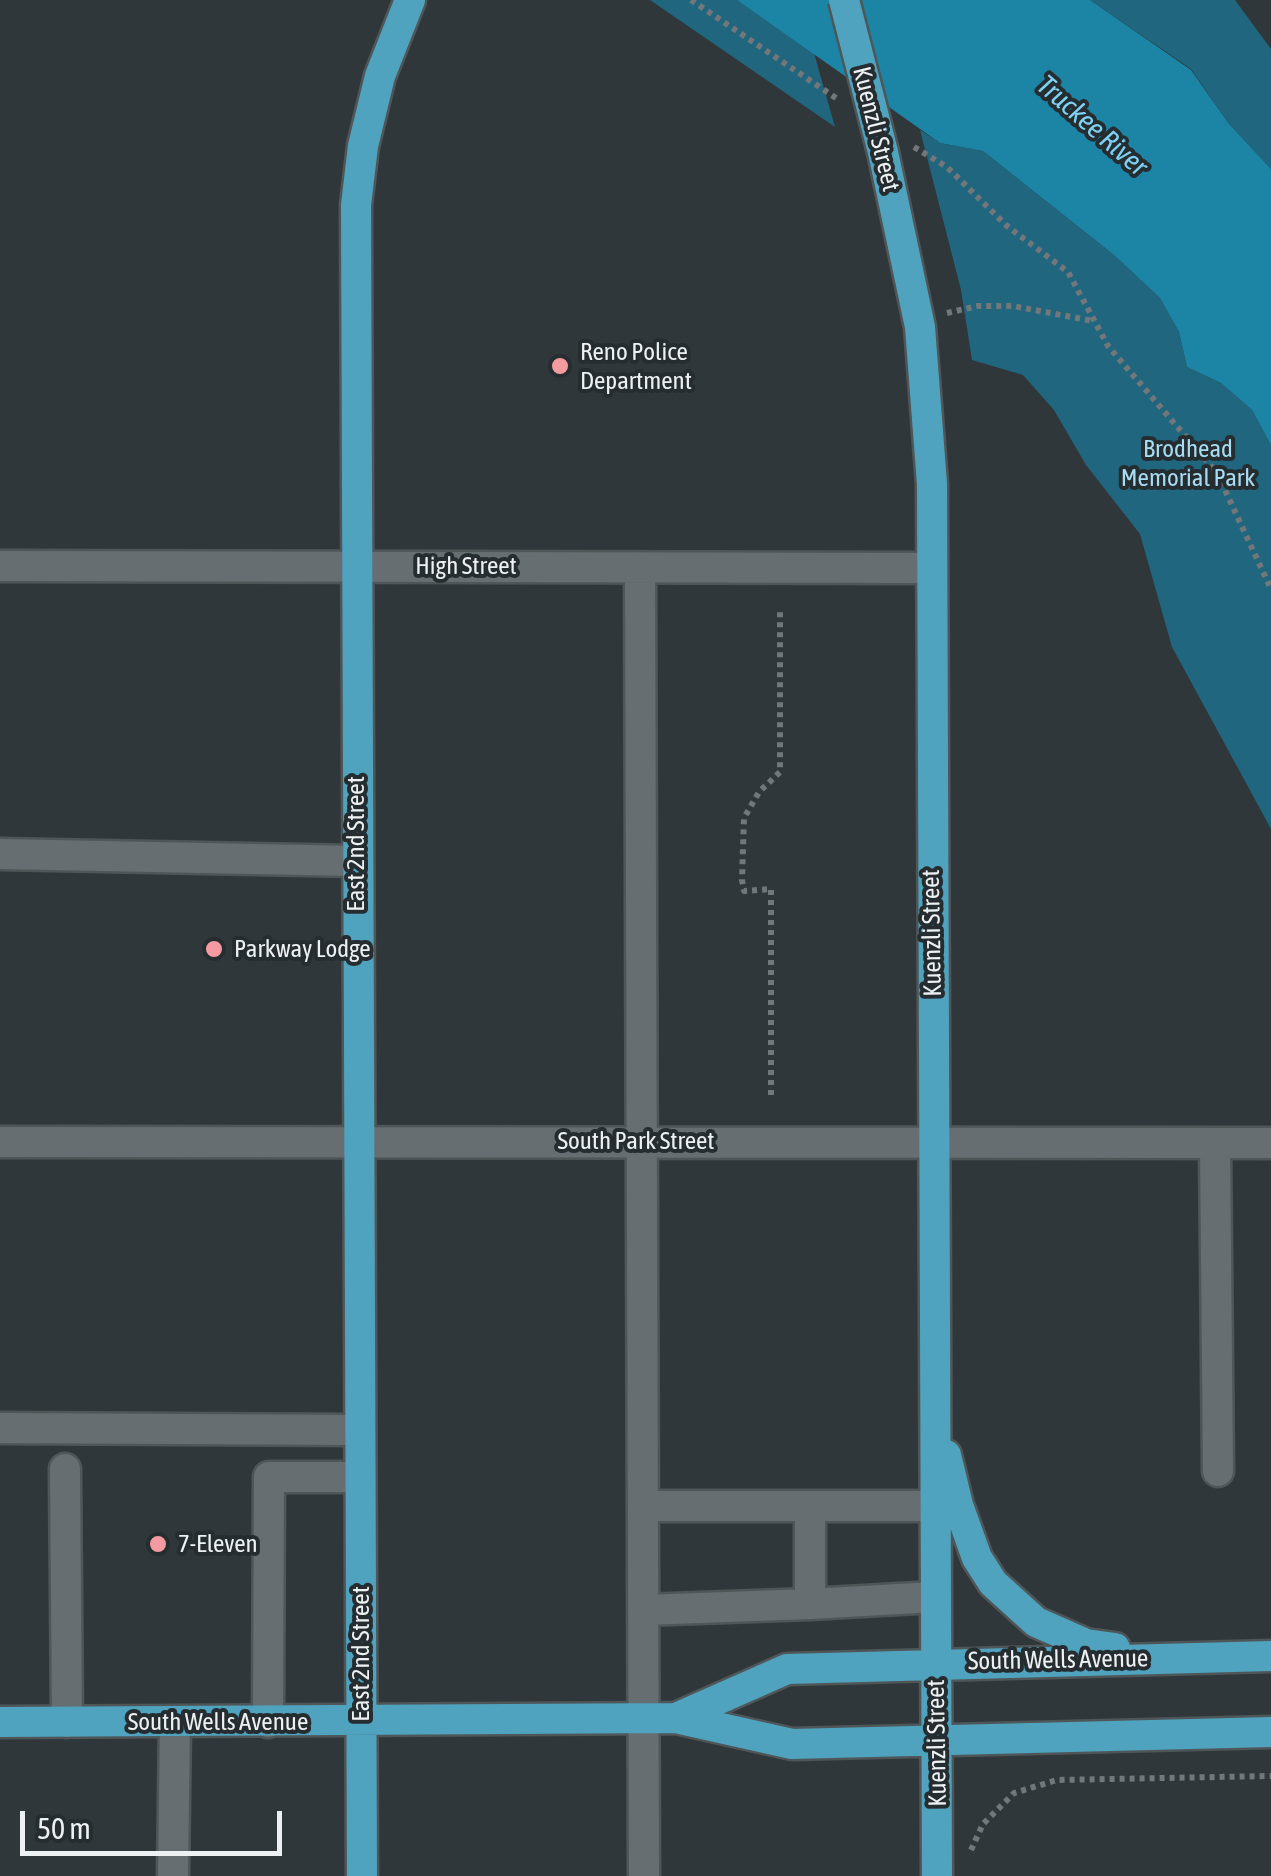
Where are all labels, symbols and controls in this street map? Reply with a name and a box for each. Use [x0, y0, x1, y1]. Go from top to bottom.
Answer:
street label: Kuenzli Street [846, 64, 906, 194]
water label: Truckee River [1030, 69, 1154, 183]
place label: Reno Police Department [580, 337, 692, 396]
marker: Reno Police Department [549, 355, 571, 377]
park label: Brodhead Memorial Park [1121, 434, 1255, 493]
street label: High Street [415, 551, 517, 581]
street label: East 2nd Street [341, 776, 371, 912]
street label: Kuenzli Street [916, 869, 948, 997]
place label: Parkway Lodge [234, 934, 371, 964]
marker: Parkway Lodge [203, 938, 225, 960]
street label: South Park Street [557, 1126, 715, 1156]
place label: 7-Eleven [178, 1529, 258, 1559]
marker: 7-Eleven [147, 1533, 169, 1555]
street label: East 2nd Street [346, 1586, 376, 1722]
street label: South Wells Avenue [968, 1643, 1148, 1677]
street label: Kuenzli Street [921, 1679, 953, 1807]
street label: South Wells Avenue [128, 1707, 308, 1737]
scale bar [25, 1791, 288, 1853]
text: 50 m [37, 1811, 91, 1845]

